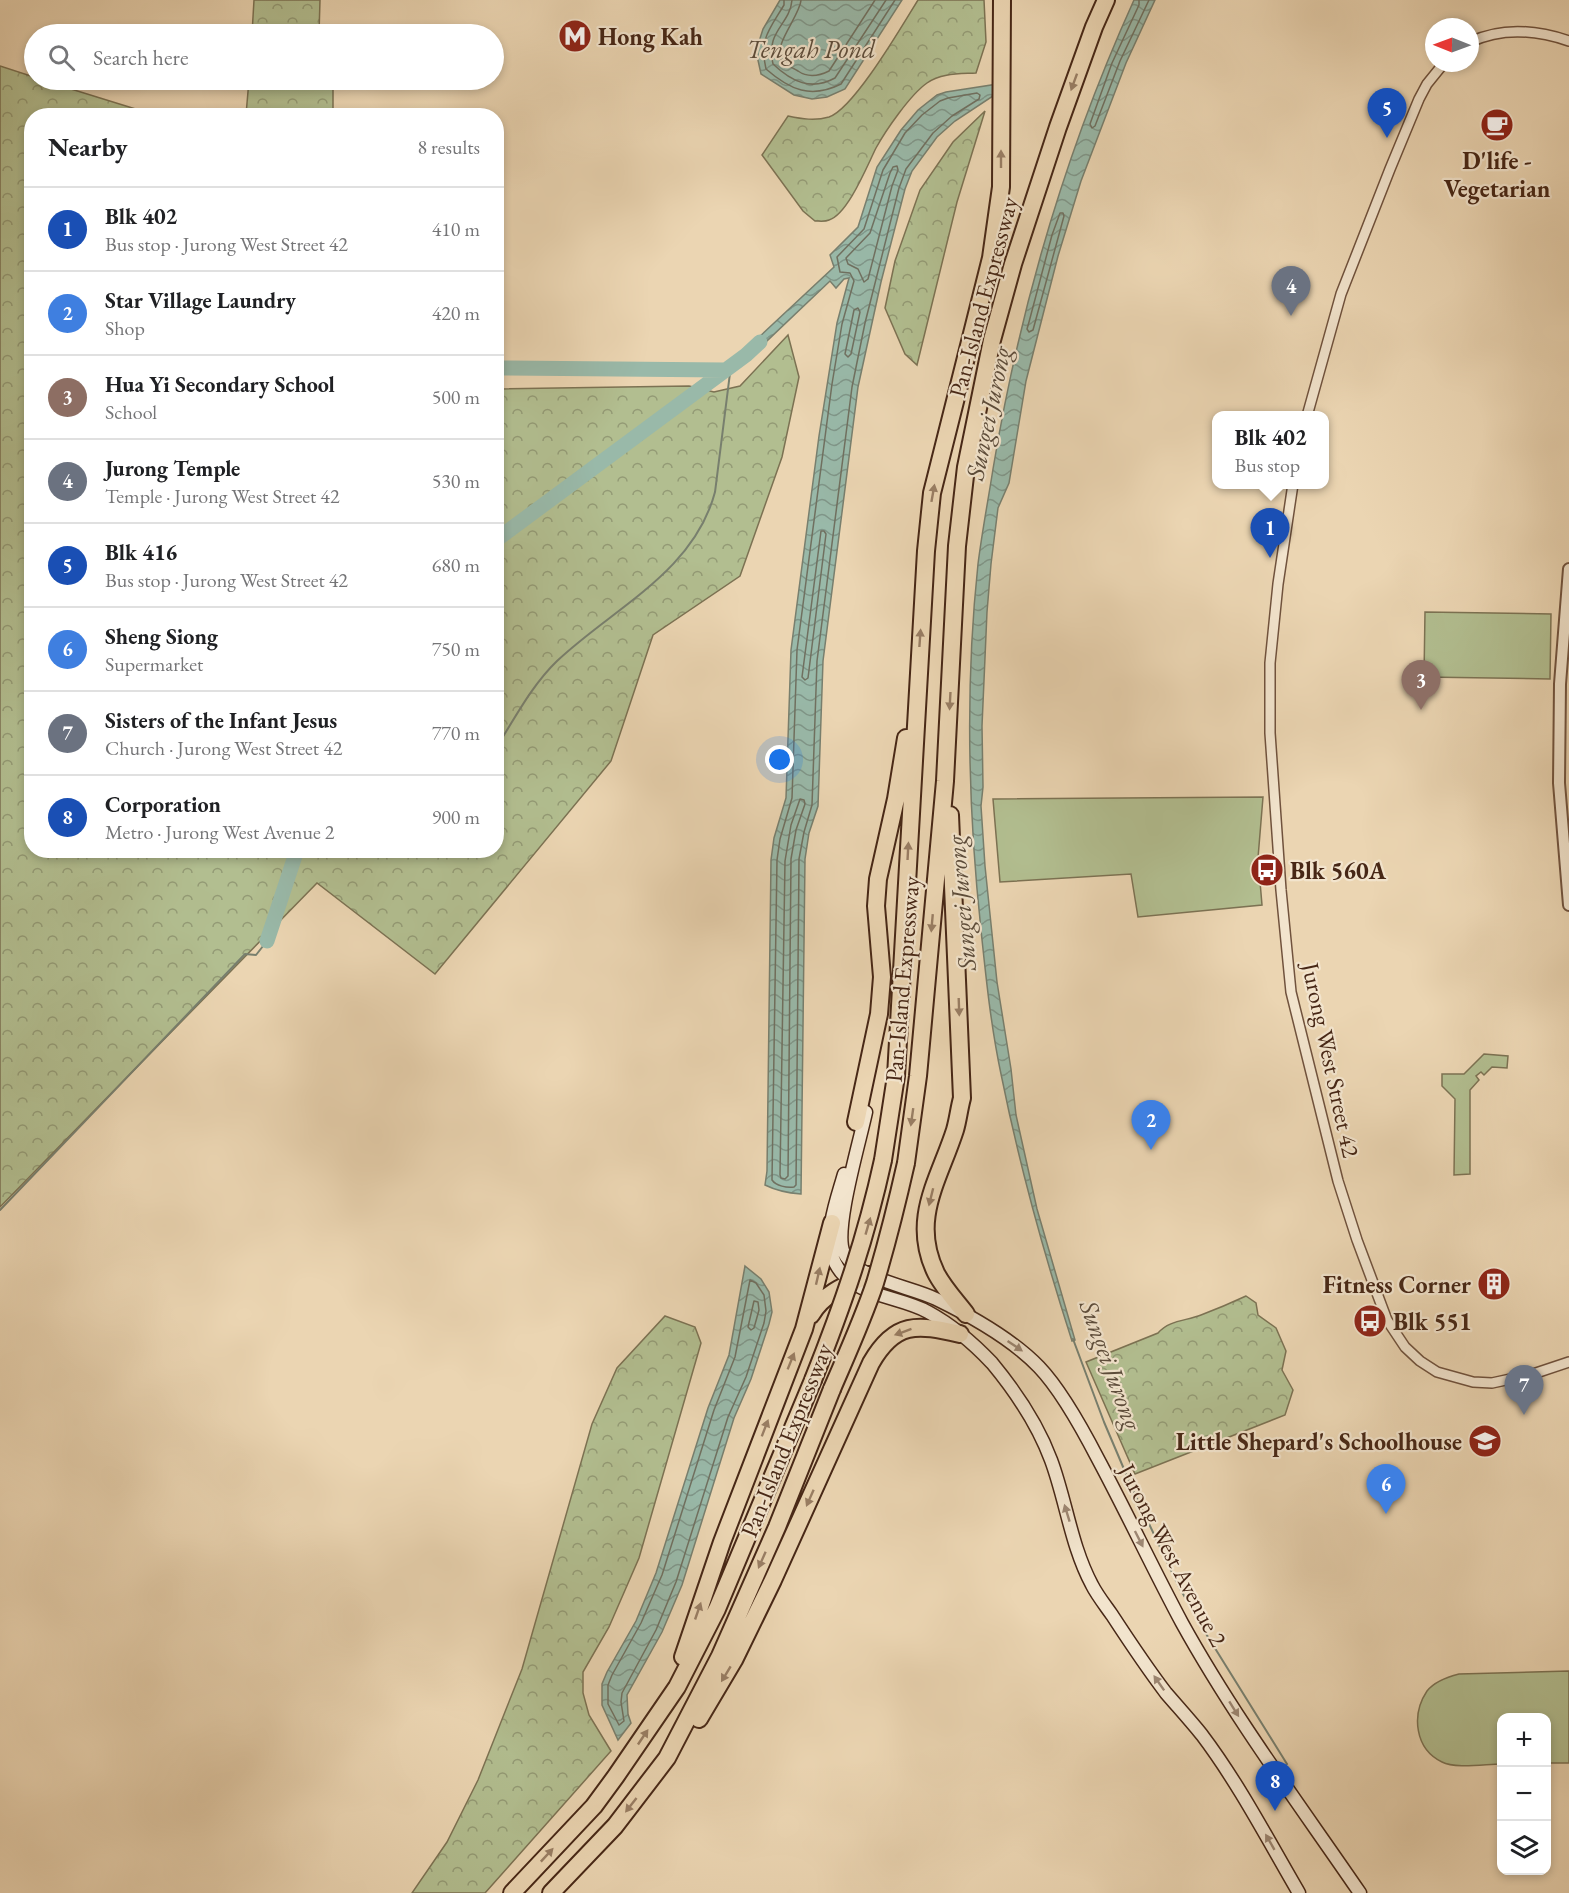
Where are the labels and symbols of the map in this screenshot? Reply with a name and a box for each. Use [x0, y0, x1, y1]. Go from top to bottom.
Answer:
metro station icon: Hong Kah [557, 18, 593, 54]
north arrow [1425, 18, 1479, 72]
place label: Hong Kah [598, 21, 703, 53]
water label: Tengah Pond [746, 32, 876, 66]
one-way arrow [1069, 73, 1079, 91]
pin: 5 [1368, 88, 1406, 138]
cafe icon: D'life - Vegetarian [1479, 107, 1515, 143]
place label: D'life - Vegetarian [1444, 145, 1551, 205]
one-way arrow [996, 149, 1006, 168]
street label: Pan-Island Expressway [941, 193, 1025, 401]
pin: 4 [1272, 266, 1310, 316]
water label: Sungei Jurong [957, 342, 1019, 484]
one-way arrow [929, 483, 938, 502]
pin: 1 [1250, 508, 1290, 558]
one-way arrow [916, 629, 925, 648]
pin: 3 [1402, 660, 1440, 710]
one-way arrow [945, 692, 954, 711]
your location [765, 745, 794, 774]
water label: Sungei Jurong [938, 833, 984, 973]
one-way arrow [904, 841, 913, 860]
bus stop icon: Blk 560A [1249, 852, 1285, 888]
place label: Blk 560A [1290, 855, 1387, 886]
street label: Pan-Island Expressway [878, 874, 926, 1083]
one-way arrow [927, 913, 937, 932]
street label: Jurong West Street 42 [1295, 958, 1367, 1161]
one-way arrow [954, 997, 963, 1016]
pin: 2 [1132, 1100, 1170, 1150]
one-way arrow [908, 1107, 917, 1126]
one-way arrow [925, 1188, 935, 1206]
one-way arrow [864, 1217, 873, 1235]
one-way arrow [814, 1266, 823, 1285]
building icon: Fitness Corner [1476, 1266, 1512, 1302]
place label: Fitness Corner [1323, 1269, 1471, 1300]
water label: Sungei Jurong [1071, 1294, 1151, 1436]
bus stop icon: Blk 551 [1352, 1303, 1388, 1339]
place label: Blk 551 [1393, 1306, 1472, 1337]
one-way arrow [894, 1327, 912, 1337]
street label: Pan-Island Expressway [733, 1338, 839, 1542]
one-way arrow [1006, 1340, 1022, 1352]
one-way arrow [786, 1352, 796, 1370]
pin: 7 [1504, 1366, 1544, 1415]
one-way arrow [761, 1419, 770, 1437]
school or university icon: Little Shepard's Schoolhouse [1467, 1423, 1503, 1459]
place label: Little Shepard's Schoolhouse [1176, 1426, 1462, 1457]
street label: Jurong West Avenue 2 [1111, 1456, 1235, 1652]
pin: 6 [1366, 1464, 1406, 1514]
one-way arrow [805, 1490, 814, 1507]
one-way arrow [1062, 1504, 1071, 1522]
one-way arrow [1135, 1530, 1144, 1547]
one-way arrow [757, 1551, 766, 1569]
one-way arrow [694, 1602, 704, 1620]
one-way arrow [721, 1666, 731, 1683]
one-way arrow [1153, 1675, 1165, 1691]
one-way arrow [1228, 1701, 1239, 1717]
one-way arrow [637, 1730, 649, 1746]
pin: 8 [1256, 1762, 1294, 1811]
one-way arrow [626, 1797, 638, 1812]
one-way arrow [1265, 1833, 1275, 1850]
one-way arrow [540, 1848, 554, 1863]

